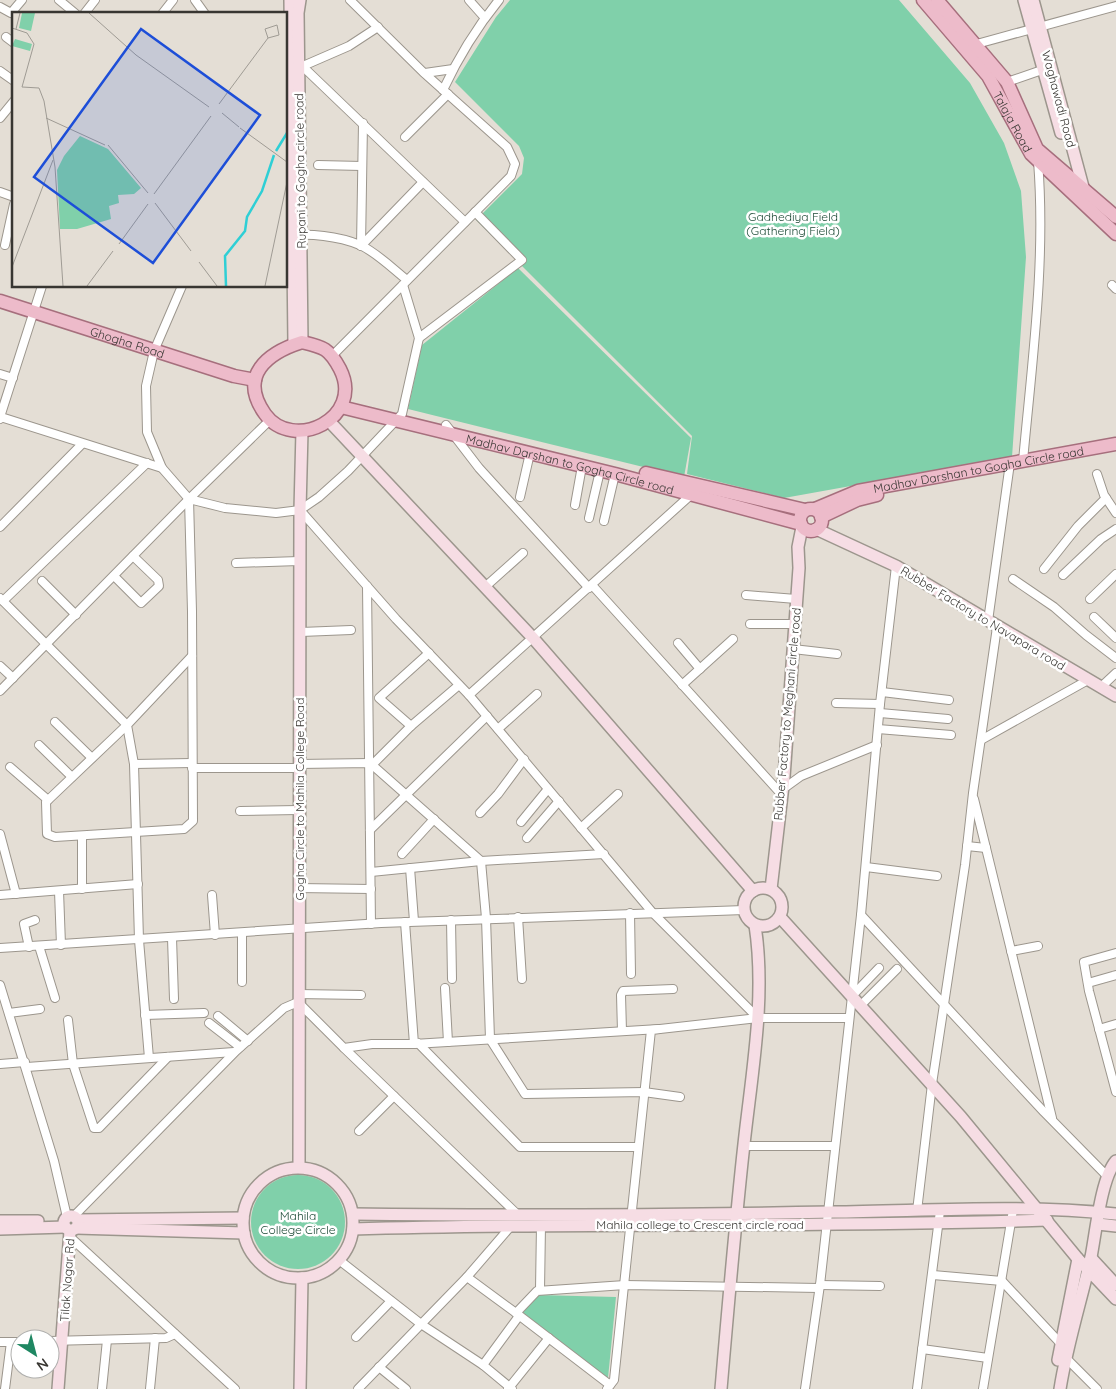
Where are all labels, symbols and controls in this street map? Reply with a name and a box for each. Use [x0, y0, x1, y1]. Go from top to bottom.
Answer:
inset map [12, 12, 288, 288]
street label: Waghawadi Road [1039, 49, 1079, 149]
street label: Talaja Road [990, 89, 1036, 154]
street label: Rupani to Gogha circle road [291, 93, 309, 249]
park label: Gadhediya Field (Gathering Field) [746, 209, 840, 238]
street label: Ghogha Road [89, 323, 167, 361]
street label: Madhav Darshan to Gogha Circle road [465, 430, 676, 497]
street label: Madhav Darshan to Gogha Circle road [872, 443, 1085, 496]
street label: Rubber Factory to Navapara road [898, 563, 1068, 673]
street label: Rubber Factory to Meghani circle road [770, 607, 804, 821]
street label: Gogha Circle to Mahila College Road [292, 698, 307, 900]
park label: Mahila College Circle [261, 1208, 336, 1237]
street label: Mahila college to Crescent circle road [596, 1217, 804, 1232]
street label: Tilak Nagar Rd [57, 1238, 77, 1322]
north arrow [10, 1329, 60, 1379]
text: N [33, 1354, 52, 1375]

